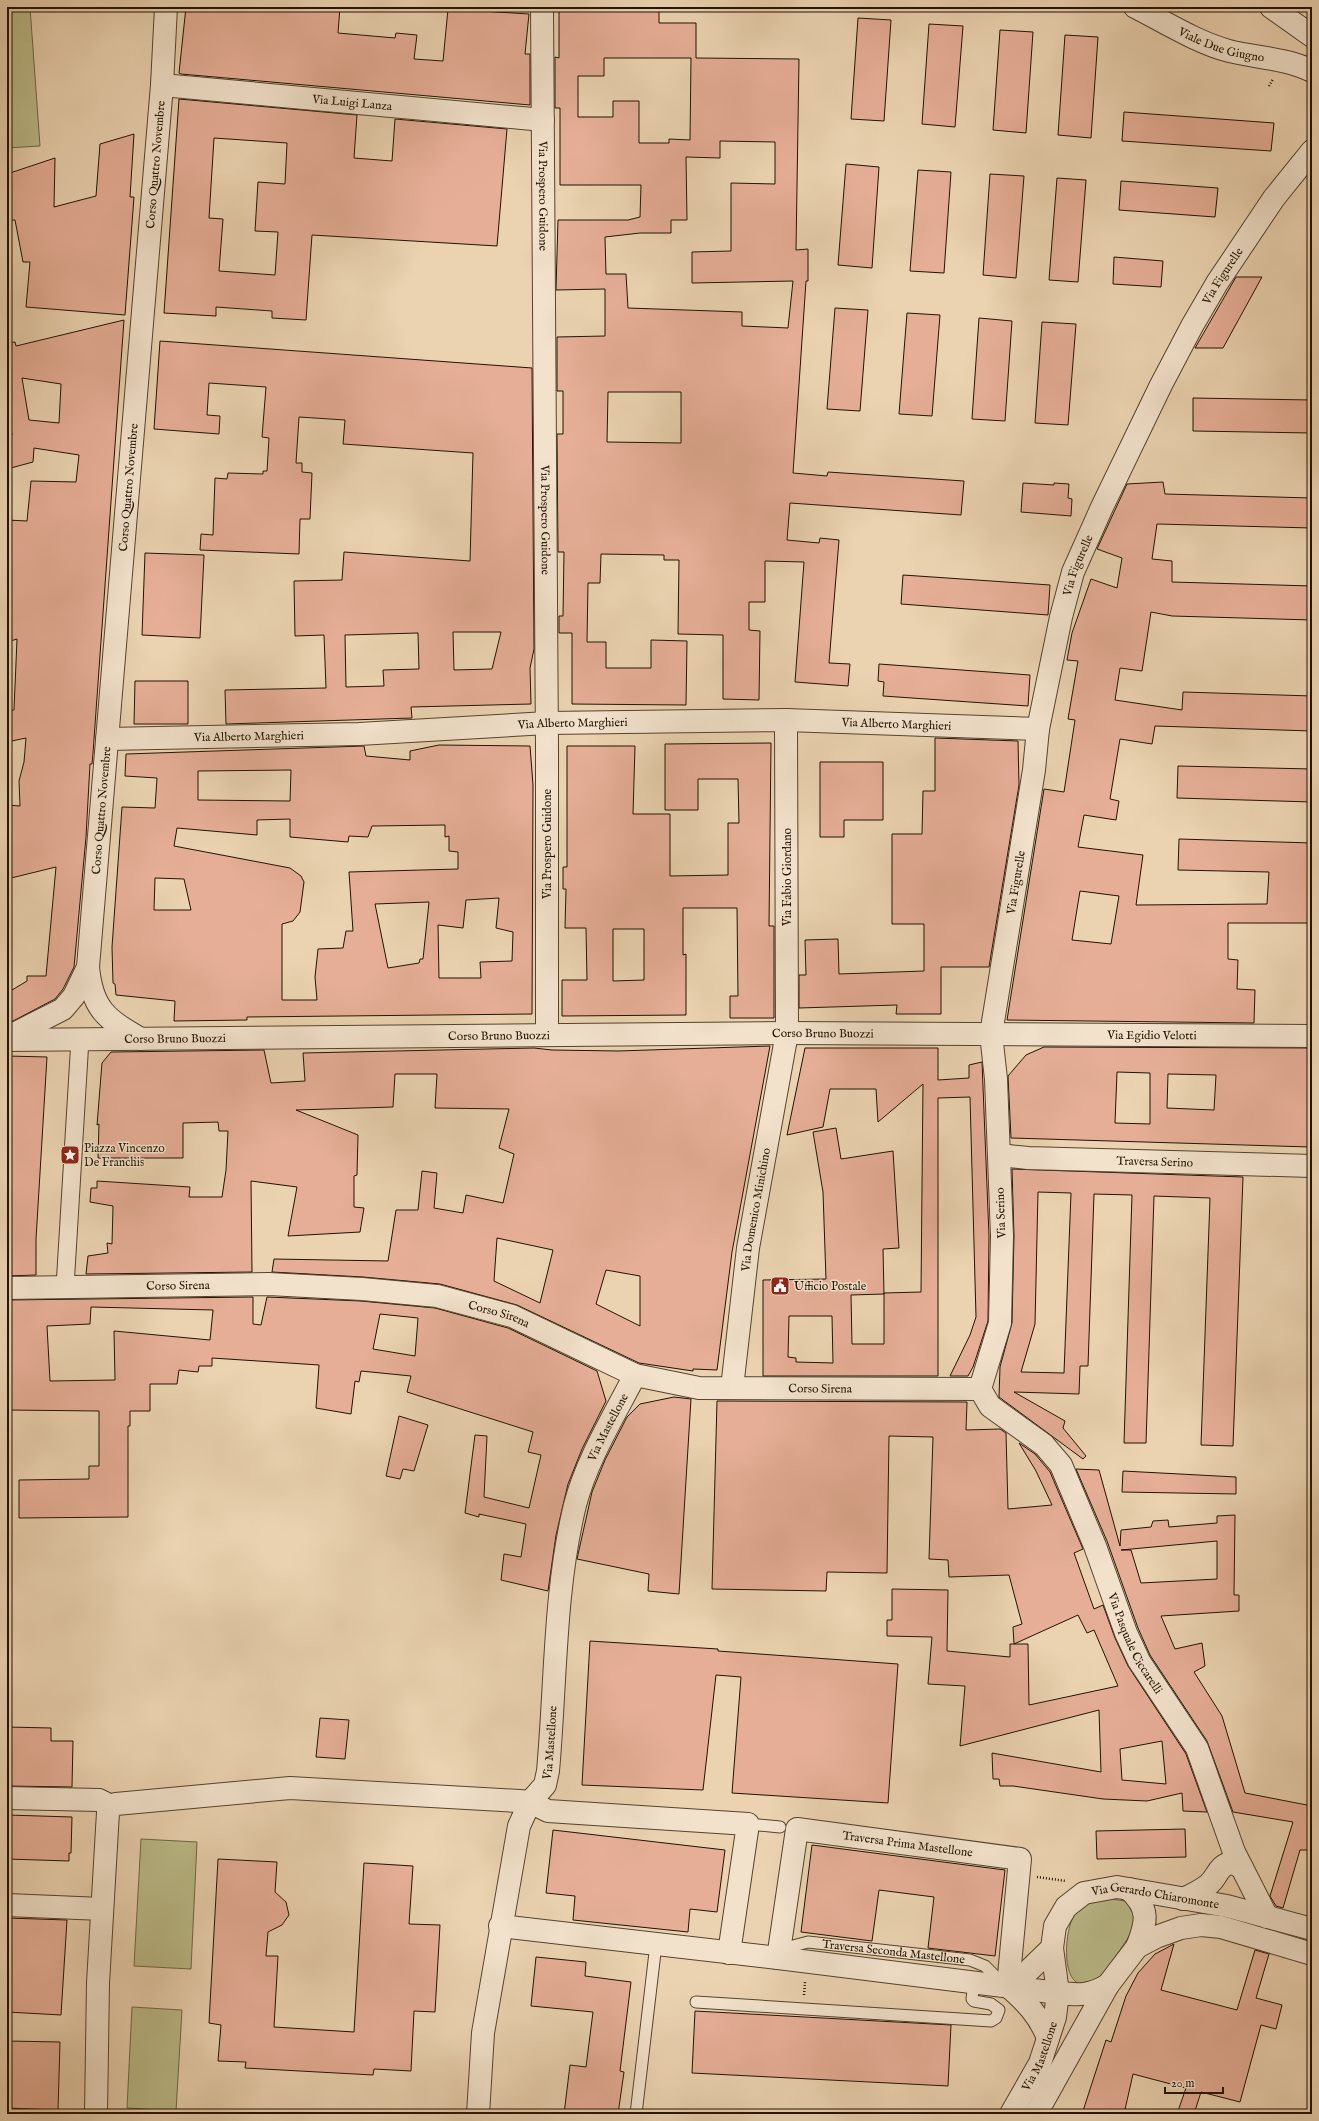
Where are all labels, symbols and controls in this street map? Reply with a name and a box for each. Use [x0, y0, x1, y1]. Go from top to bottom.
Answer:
street label: Viale Due Giugno [1175, 23, 1266, 65]
street label: Via Luigi Lanza [311, 91, 394, 114]
street label: Corso Quattro Novembre [142, 99, 168, 229]
street label: Via Prospero Guidone [535, 140, 551, 252]
street label: Via Figurelle [1198, 244, 1246, 308]
street label: Corso Quattro Novembre [115, 422, 141, 552]
street label: Via Prospero Guidone [537, 464, 553, 576]
street label: Via Figurelle [1059, 532, 1096, 598]
street label: Via Alberto Marghieri [516, 714, 628, 732]
street label: Via Alberto Marghieri [840, 714, 952, 733]
street label: Via Alberto Marghieri [193, 728, 304, 745]
street label: Corso Quattro Novembre [88, 745, 114, 875]
street label: Via Prospero Guidone [540, 788, 556, 900]
street label: Via Fabio Giordano [780, 827, 795, 927]
street label: Via Figurelle [1003, 849, 1028, 916]
street label: Corso Bruno Buozzi [772, 1025, 874, 1041]
street label: Via Egidio Velotti [1106, 1027, 1197, 1043]
street label: Corso Bruno Buozzi [448, 1028, 550, 1044]
street label: Corso Bruno Buozzi [124, 1031, 226, 1046]
place label: Piazza Vincenzo De Franchis [84, 1141, 165, 1170]
place icon: Piazza Vincenzo De Franchis [59, 1144, 81, 1166]
street label: Via Domenico Minichino [738, 1146, 774, 1273]
street label: Traversa Serino [1116, 1153, 1194, 1170]
street label: Via Serino [993, 1187, 1009, 1240]
public building icon: Ufficio Postale [769, 1275, 791, 1297]
street label: Corso Sirena [146, 1277, 211, 1293]
place label: Ufficio Postale [794, 1279, 867, 1294]
street label: Corso Sirena [467, 1297, 533, 1331]
street label: Corso Sirena [788, 1381, 853, 1396]
street label: Via Mastellone [584, 1390, 632, 1464]
street label: Via Pasquale Ciccarelli [1104, 1590, 1166, 1697]
street label: Via Mastellone [539, 1705, 560, 1782]
street label: Traversa Prima Mastellone [842, 1828, 974, 1860]
street label: Via Gerardo Chiaromonte [1089, 1879, 1221, 1912]
street label: Traversa Seconda Mastellone [821, 1936, 966, 1967]
street label: Via Mastellone [1018, 2019, 1061, 2094]
scale bar [1165, 2069, 1223, 2095]
text: 20 m [1171, 2076, 1194, 2091]

